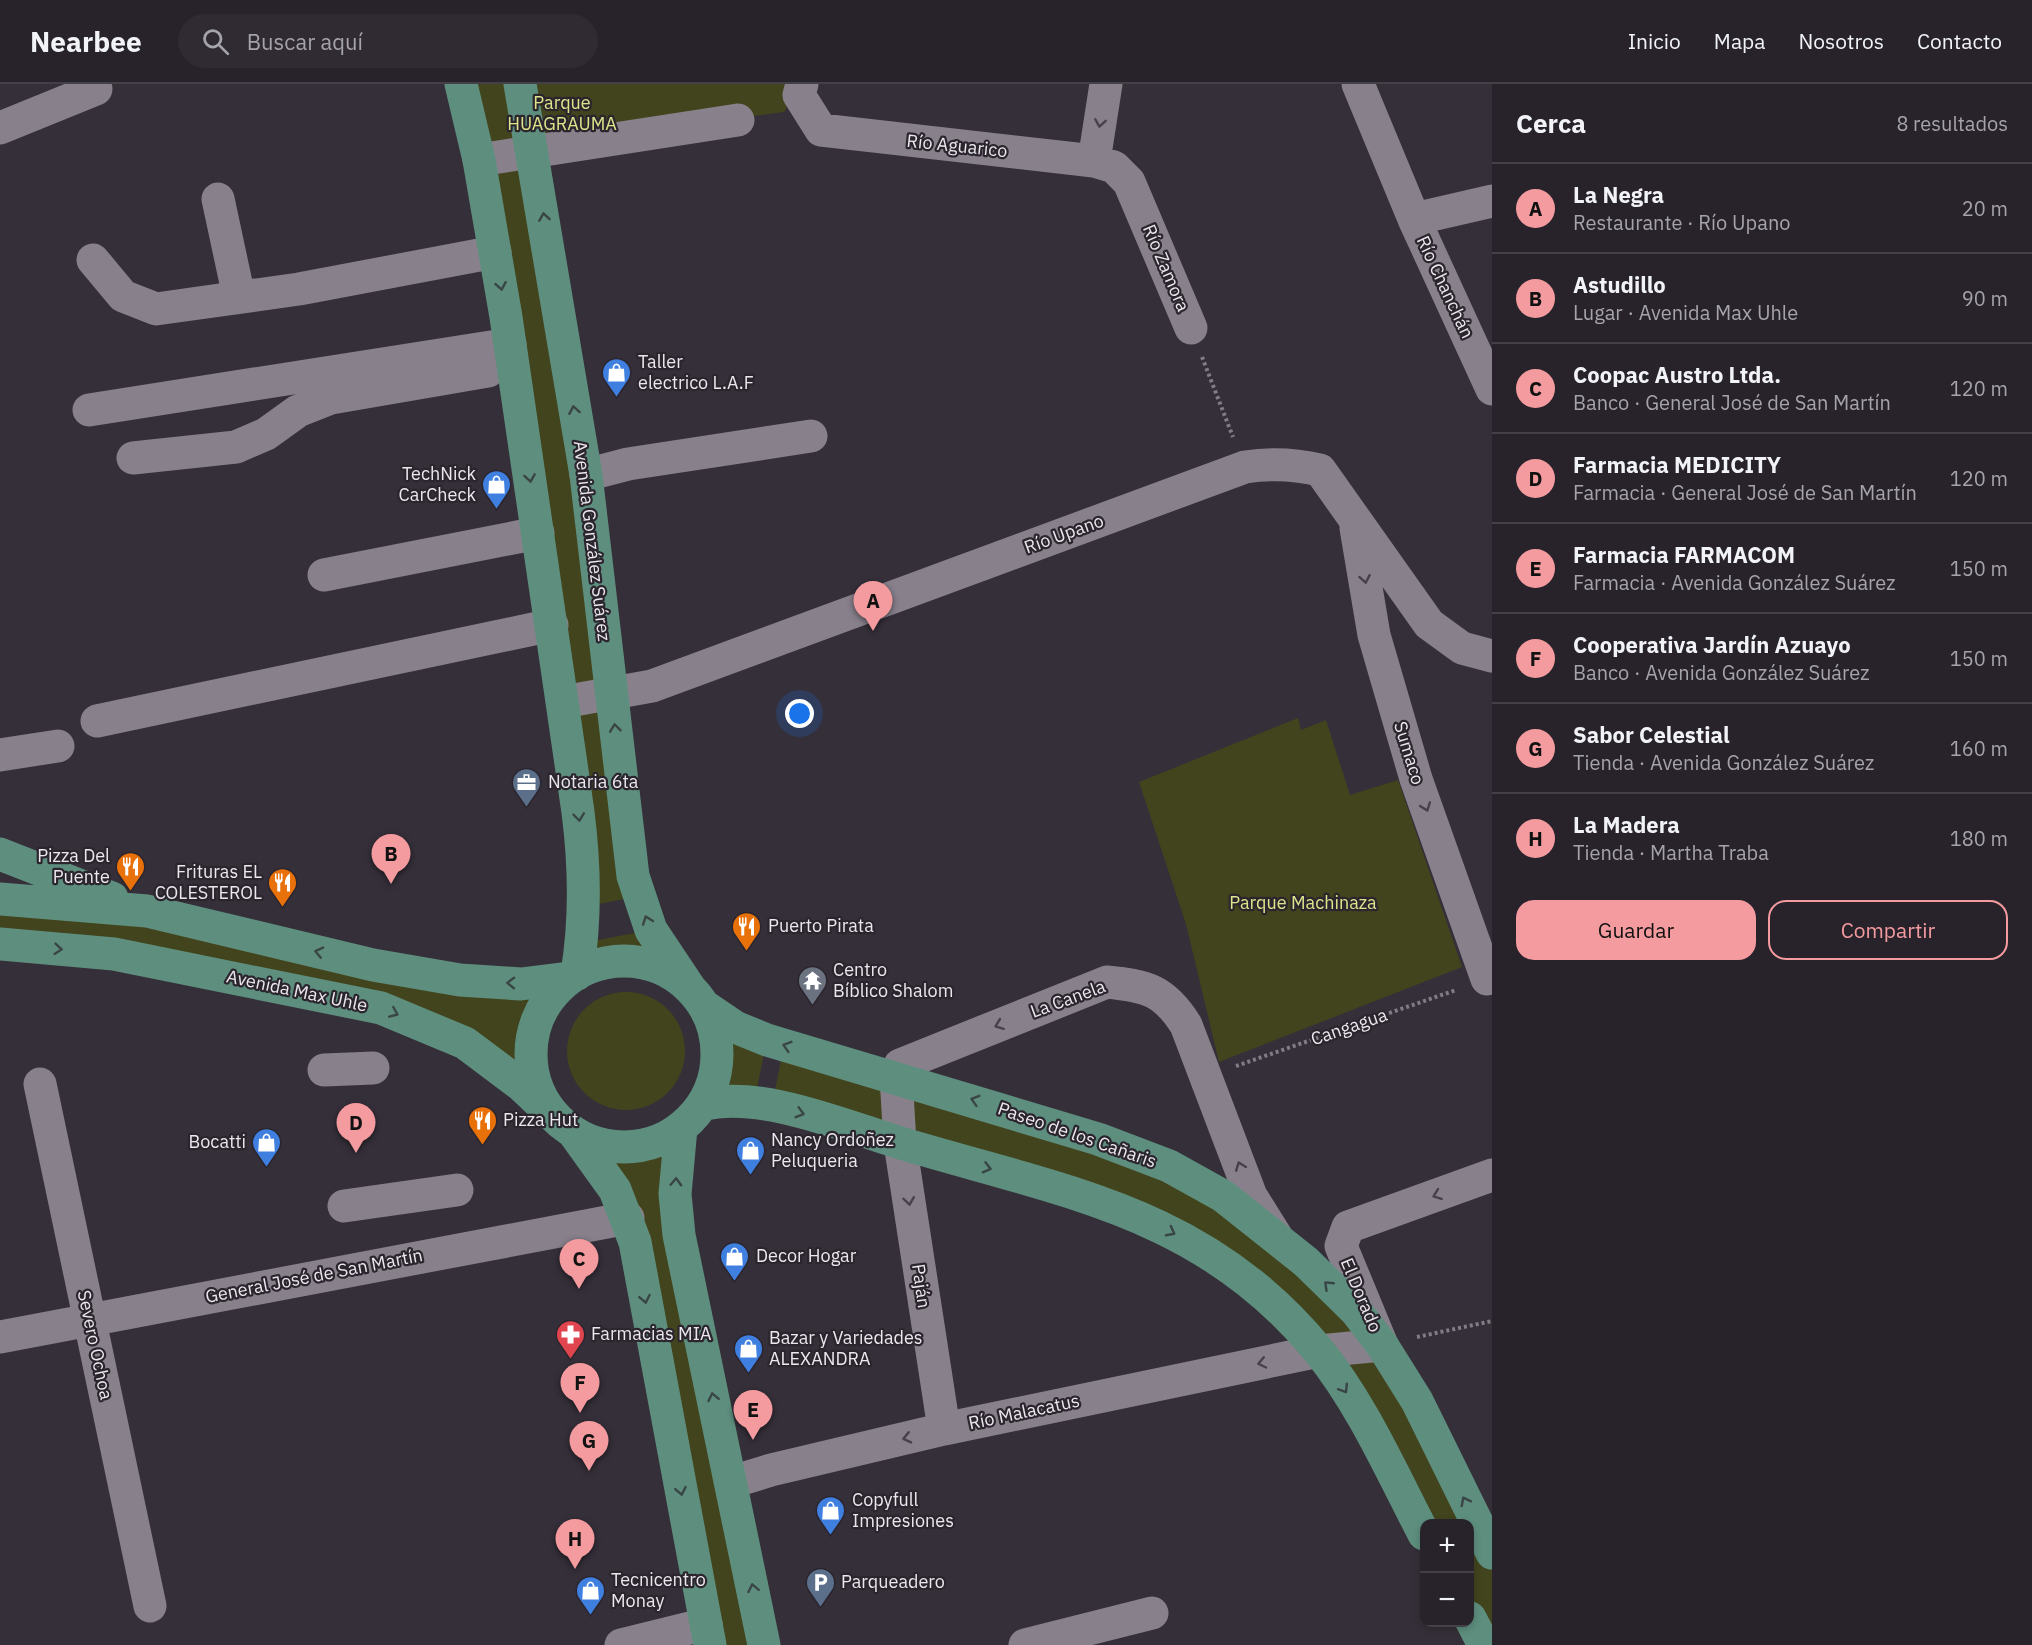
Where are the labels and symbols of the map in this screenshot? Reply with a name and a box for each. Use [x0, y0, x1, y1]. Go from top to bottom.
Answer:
park label: Parque HUAGRAUMA [507, 91, 617, 135]
one-way arrow [1094, 117, 1107, 127]
street label: Río Aguarico [905, 129, 1009, 162]
one-way arrow [538, 213, 551, 223]
street label: Río Zamora [1138, 221, 1195, 315]
street label: Río Chanchán [1412, 232, 1479, 342]
one-way arrow [494, 280, 507, 290]
place label: Taller electrico L.A.F [638, 350, 754, 394]
shop icon: Taller electrico L.A.F [601, 356, 633, 398]
one-way arrow [568, 405, 581, 415]
street label: Avenida González Suárez [569, 439, 616, 643]
place label: TechNick CarCheck [399, 462, 477, 506]
shop icon: TechNick CarCheck [481, 468, 513, 510]
one-way arrow [523, 474, 535, 483]
street label: Río Upano [1021, 509, 1107, 559]
one-way arrow [1358, 574, 1370, 583]
pin: A [854, 582, 892, 631]
your location [785, 699, 814, 728]
street label: Sumaco [1389, 718, 1430, 787]
one-way arrow [609, 724, 621, 733]
office icon: Notaria 6ta [511, 766, 543, 808]
place label: Notaria 6ta [548, 770, 639, 793]
one-way arrow [1419, 801, 1432, 812]
one-way arrow [572, 812, 584, 821]
pin: B [372, 834, 410, 884]
place label: Pizza Del Puente [37, 844, 110, 888]
restaurant icon: Pizza Del Puente [115, 850, 147, 892]
place label: Frituras EL COLESTEROL [155, 860, 262, 904]
restaurant icon: Frituras EL COLESTEROL [267, 866, 299, 908]
park label: Parque Machinaza [1229, 891, 1377, 914]
restaurant icon: Puerto Pirata [731, 910, 763, 952]
place label: Puerto Pirata [768, 914, 874, 937]
one-way arrow [642, 915, 655, 926]
one-way arrow [54, 942, 63, 955]
one-way arrow [314, 946, 324, 959]
place label: Centro Bíblico Shalom [833, 958, 953, 1002]
street label: Avenida Max Uhle [224, 964, 370, 1017]
temple icon: Centro Bíblico Shalom [796, 964, 828, 1006]
street label: La Canela [1027, 974, 1109, 1023]
one-way arrow [506, 977, 515, 989]
street label: Cangagua [1308, 1003, 1390, 1050]
one-way arrow [387, 1006, 398, 1018]
one-way arrow [994, 1017, 1004, 1030]
one-way arrow [782, 1041, 793, 1054]
one-way arrow [970, 1095, 981, 1107]
street label: Paseo de los Cañaris [995, 1097, 1160, 1172]
pin: D [336, 1104, 376, 1153]
restaurant icon: Pizza Hut [466, 1104, 498, 1146]
one-way arrow [794, 1106, 805, 1118]
place label: Pizza Hut [503, 1108, 578, 1131]
shop icon: Bocatti [251, 1126, 283, 1168]
place label: Nancy Ordoñez Peluqueria [771, 1128, 894, 1172]
place label: Bocatti [189, 1130, 246, 1153]
shop icon: Nancy Ordoñez Peluqueria [734, 1134, 766, 1176]
one-way arrow [982, 1161, 992, 1174]
one-way arrow [1234, 1161, 1247, 1171]
one-way arrow [669, 1177, 682, 1186]
one-way arrow [1432, 1187, 1443, 1200]
one-way arrow [902, 1196, 914, 1205]
one-way arrow [1165, 1225, 1175, 1236]
pin: C [560, 1240, 598, 1289]
shop icon: Decor Hogar [719, 1240, 751, 1282]
street label: General José de San Martín [203, 1243, 425, 1308]
place label: Decor Hogar [756, 1244, 857, 1267]
street label: El Dorado [1336, 1254, 1387, 1335]
street label: Paján [907, 1262, 936, 1310]
one-way arrow [1325, 1281, 1336, 1292]
street label: Severo Ochoa [73, 1288, 118, 1402]
one-way arrow [638, 1294, 651, 1304]
pharmacy icon: Farmacias MIA [554, 1318, 586, 1360]
place label: Farmacias MIA [591, 1322, 712, 1345]
place label: Bazar y Variedades ALEXANDRA [769, 1326, 923, 1370]
shop icon: Bazar y Variedades ALEXANDRA [732, 1332, 764, 1374]
one-way arrow [1257, 1356, 1267, 1369]
pin: F [560, 1364, 600, 1413]
one-way arrow [1337, 1383, 1349, 1393]
street label: Río Malacatus [966, 1389, 1082, 1435]
pin: E [734, 1390, 772, 1440]
one-way arrow [708, 1392, 721, 1402]
pin: G [570, 1422, 608, 1471]
one-way arrow [902, 1430, 912, 1443]
one-way arrow [674, 1486, 687, 1496]
place label: Copyfull Impresiones [852, 1488, 954, 1532]
shop icon: Copyfull Impresiones [815, 1494, 847, 1536]
one-way arrow [1461, 1496, 1473, 1507]
pin: H [556, 1520, 594, 1569]
parking icon: Parqueadero [804, 1566, 836, 1608]
place label: Tecnicentro Monay [611, 1568, 706, 1612]
place label: Parqueadero [841, 1570, 945, 1593]
shop icon: Tecnicentro Monay [574, 1574, 606, 1616]
one-way arrow [747, 1583, 760, 1593]

